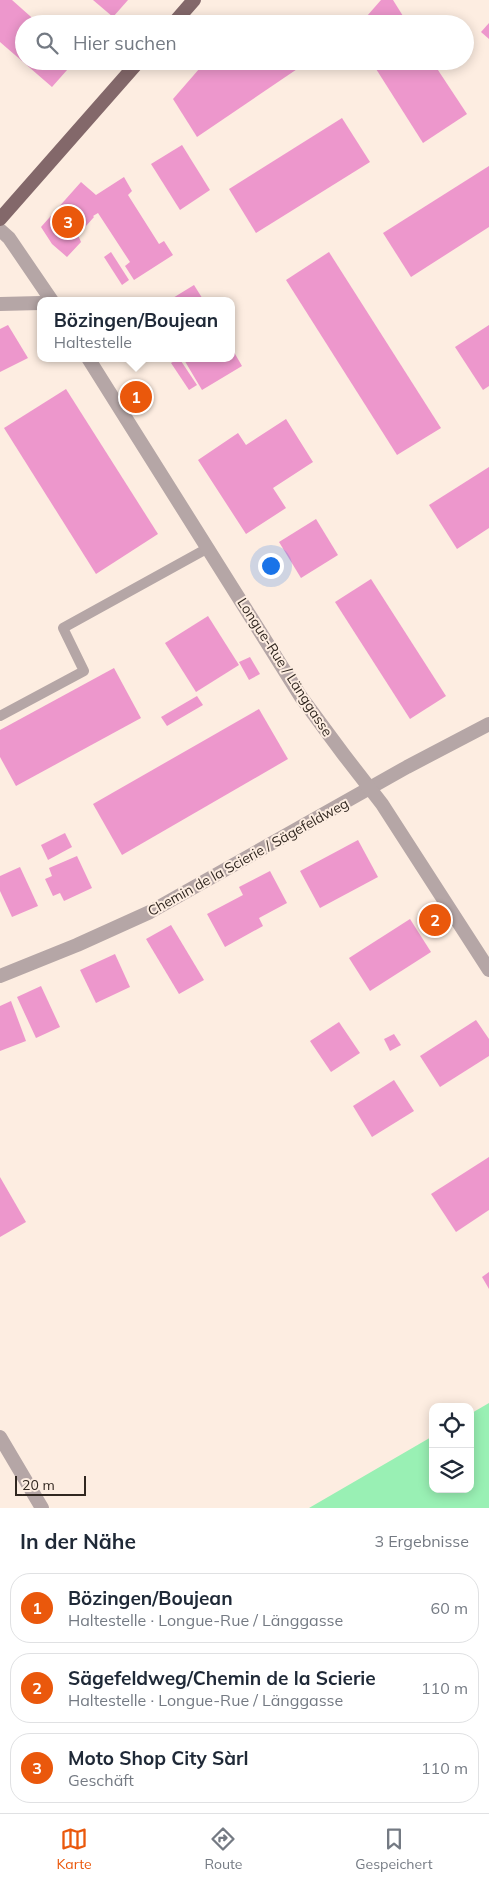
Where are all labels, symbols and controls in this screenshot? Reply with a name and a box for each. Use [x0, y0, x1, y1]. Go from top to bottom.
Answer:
search box [15, 15, 474, 70]
icon: search [33, 29, 61, 57]
text: Hier suchen [73, 31, 177, 55]
pin: 3 [52, 203, 84, 241]
popup [37, 297, 235, 362]
text: Bözingen/Boujean [54, 308, 218, 332]
text: Haltestelle [54, 332, 132, 352]
pin: 1 [120, 378, 152, 416]
your location [258, 553, 284, 579]
street label: Longue-Rue / Länggasse [233, 594, 337, 740]
street label: Chemin de la Scierie / Sägefeldweg [144, 794, 352, 920]
pin: 2 [419, 901, 451, 939]
map controls [429, 1403, 474, 1493]
button: locate [429, 1403, 474, 1448]
button: layers [429, 1448, 474, 1493]
scale bar [15, 1473, 86, 1496]
text: 20 m [22, 1476, 55, 1494]
text: In der Nähe [20, 1528, 136, 1554]
text: 3 Ergebnisse [374, 1531, 469, 1551]
text: Bözingen/Boujean [68, 1586, 233, 1610]
text: 1 [32, 1598, 42, 1618]
text: 60 m [431, 1598, 468, 1618]
text: Haltestelle · Longue-Rue / Länggasse [68, 1610, 343, 1630]
text: Sägefeldweg/Chemin de la Scierie [68, 1666, 376, 1690]
text: 2 [32, 1678, 42, 1698]
text: 110 m [421, 1678, 468, 1698]
text: Haltestelle · Longue-Rue / Länggasse [68, 1690, 343, 1710]
text: Moto Shop City Sàrl [68, 1746, 249, 1770]
text: 3 [32, 1758, 42, 1778]
text: 110 m [421, 1758, 468, 1778]
text: Geschäft [68, 1770, 134, 1790]
tab: Karte [56, 1825, 92, 1873]
tab: Route [204, 1825, 242, 1873]
tab: Gespeichert [355, 1825, 433, 1873]

